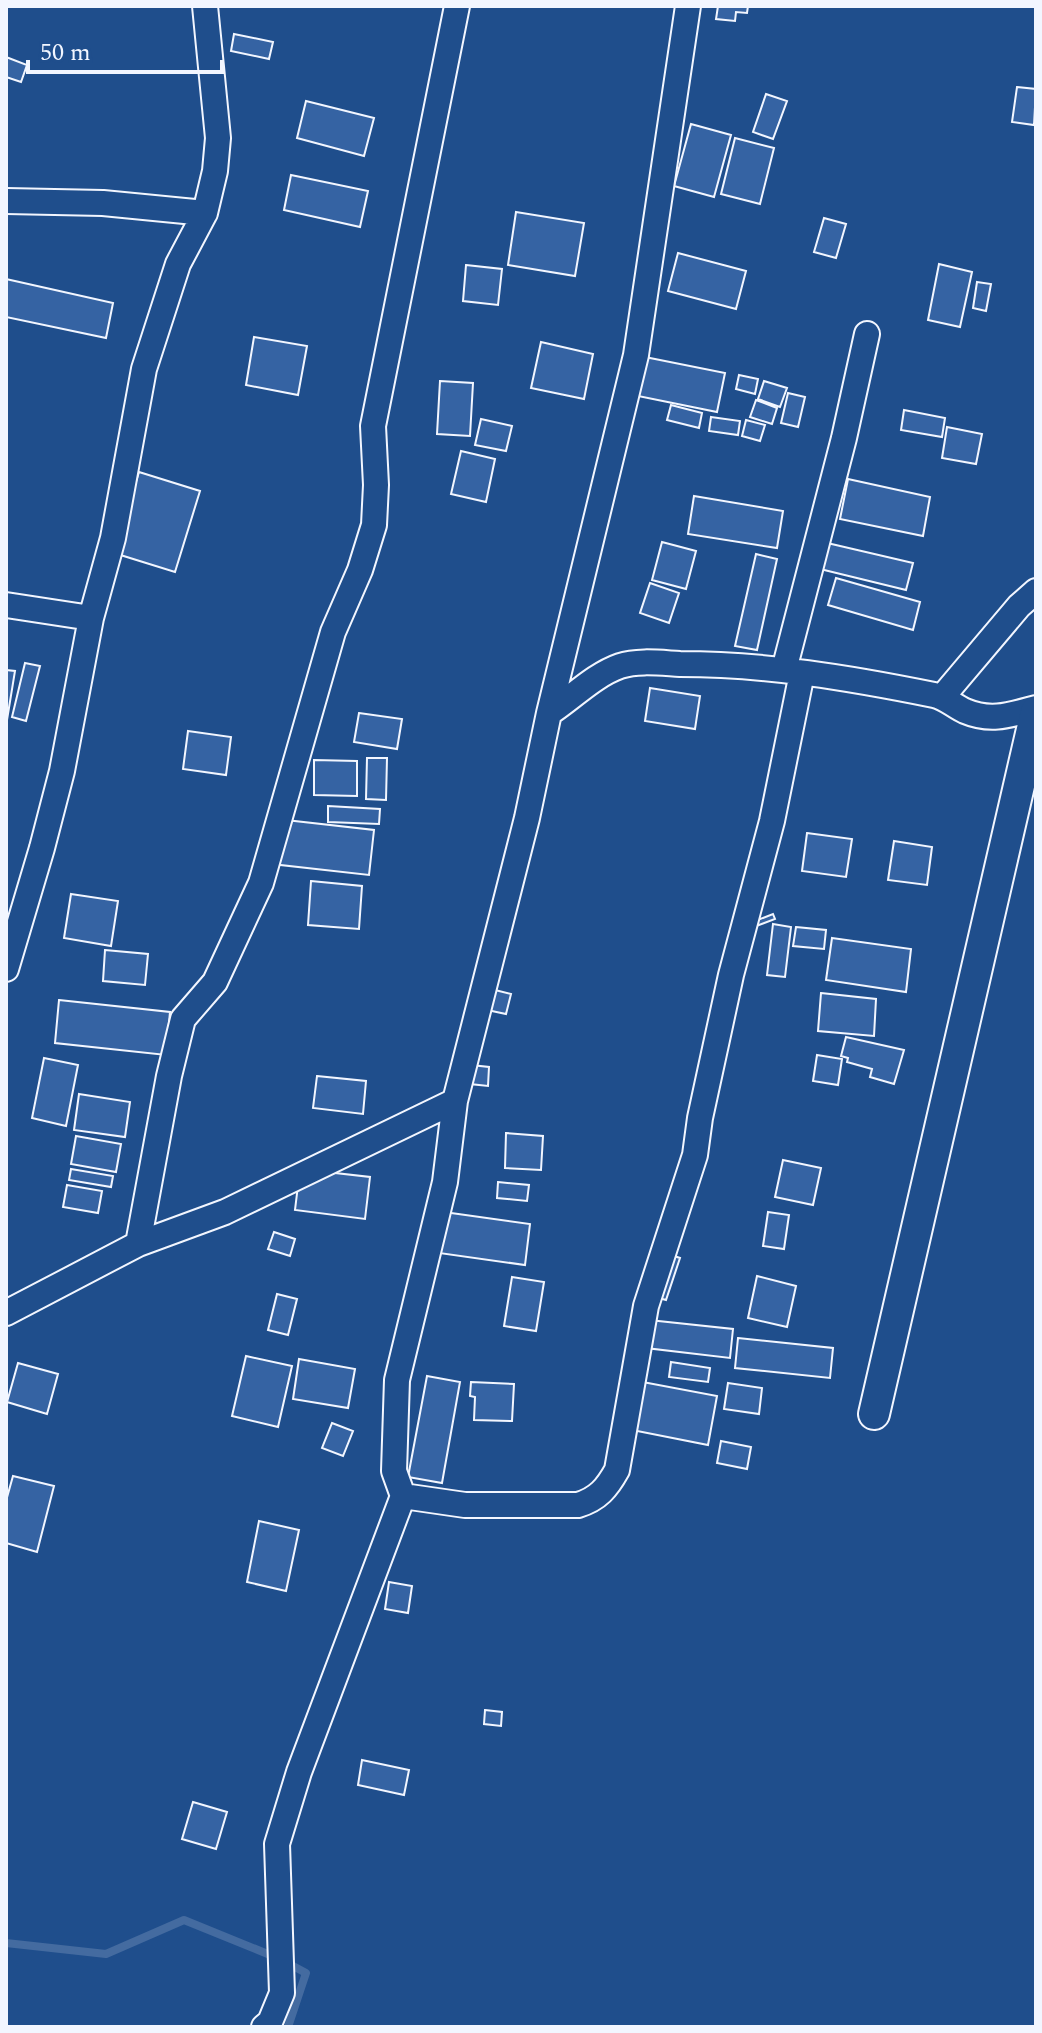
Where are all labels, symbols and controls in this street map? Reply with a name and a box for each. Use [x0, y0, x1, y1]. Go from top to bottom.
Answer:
scale bar [28, 24, 222, 74]
text: 50 m [40, 35, 91, 71]

